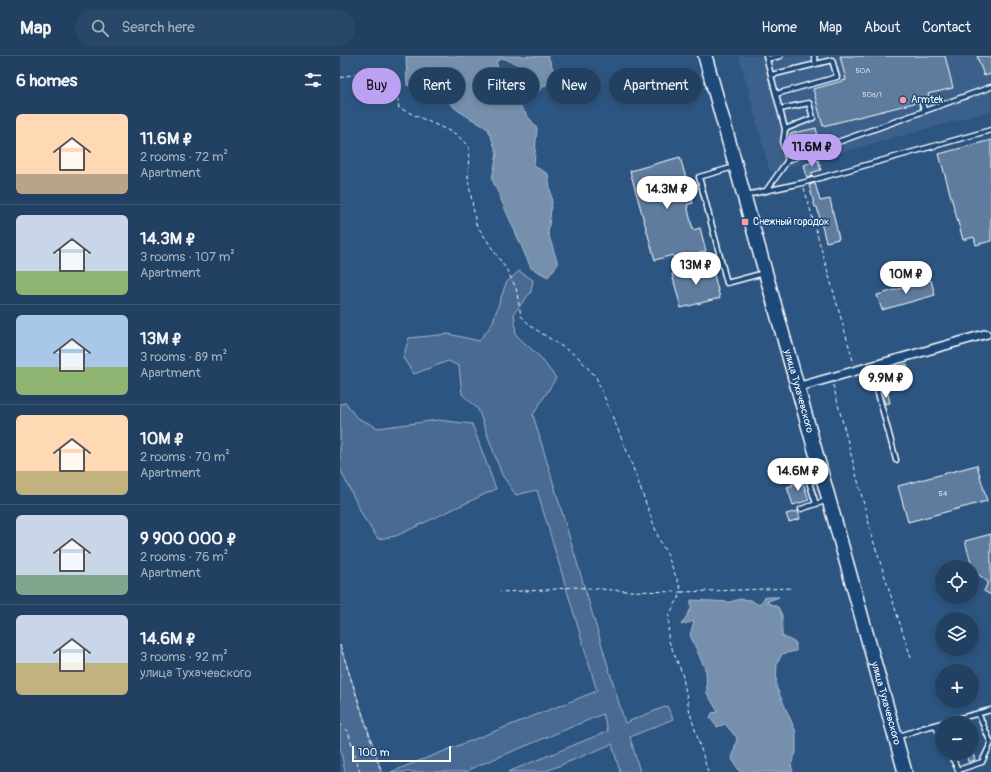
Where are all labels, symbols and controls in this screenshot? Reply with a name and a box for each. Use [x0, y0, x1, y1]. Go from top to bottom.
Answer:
search box [75, 10, 355, 46]
text: Map [20, 16, 51, 40]
icon: search [89, 17, 111, 39]
text: Search here [121, 18, 195, 37]
text: Home [762, 19, 797, 36]
text: Map [819, 19, 842, 36]
text: About [864, 19, 900, 36]
text: Contact [922, 19, 971, 36]
house number: 50А [856, 66, 871, 75]
chip: Buy [352, 68, 401, 104]
chip: Rent [409, 68, 465, 104]
chip: Filters [473, 68, 539, 104]
chip: New [547, 68, 601, 104]
chip: Apartment [609, 68, 702, 104]
icon: filters [302, 69, 324, 91]
text: 6 homes [16, 70, 77, 91]
house number: 50а/1 [862, 90, 882, 99]
place label: Armtek [911, 94, 944, 106]
marker: Armtek [898, 95, 908, 105]
text: 11.6M ₽ [140, 128, 193, 149]
icon: home [48, 130, 96, 178]
pin: 11.6M ₽ [775, 134, 849, 168]
text: 11.6M ₽ [792, 139, 832, 155]
text: 2 rooms · 72 m² [140, 149, 228, 165]
text: Apartment [140, 165, 201, 181]
pin: 14.3M ₽ [630, 176, 704, 210]
text: 14.3M ₽ [646, 181, 688, 197]
place label: Снежный городок [753, 216, 829, 228]
marker: Снежный городок [740, 217, 750, 227]
text: 14.3M ₽ [140, 228, 196, 249]
icon: home [48, 231, 96, 279]
text: 3 rooms · 107 m² [140, 249, 235, 265]
pin: 13M ₽ [668, 252, 724, 286]
text: 13M ₽ [680, 257, 712, 273]
pin: 10M ₽ [878, 261, 934, 295]
text: Apartment [140, 265, 201, 281]
text: 10M ₽ [889, 266, 923, 282]
text: 13M ₽ [140, 328, 182, 349]
icon: home [48, 331, 96, 379]
street label: улица Тухачевского [781, 347, 816, 435]
text: 3 rooms · 89 m² [140, 349, 227, 365]
text: Apartment [140, 365, 201, 381]
pin: 9.9M ₽ [853, 365, 919, 399]
text: 9.9M ₽ [868, 370, 904, 386]
text: 10M ₽ [140, 428, 184, 449]
icon: home [48, 431, 96, 479]
text: 2 rooms · 70 m² [140, 449, 230, 465]
pin: 14.6M ₽ [761, 458, 835, 492]
text: 14.6M ₽ [776, 463, 820, 479]
text: Apartment [140, 465, 201, 481]
house number: 54 [939, 489, 948, 498]
text: 9 900 000 ₽ [140, 528, 237, 549]
icon: home [48, 531, 96, 579]
text: 2 rooms · 76 m² [140, 549, 228, 565]
map controls [935, 560, 979, 760]
button: locate [935, 560, 979, 604]
text: Apartment [140, 565, 201, 581]
button: layers [935, 612, 979, 656]
text: 14.6M ₽ [140, 628, 196, 649]
icon: home [48, 631, 96, 679]
text: 3 rooms · 92 m² [140, 649, 228, 665]
street label: улица Тухачевского [868, 659, 903, 747]
button: + [935, 664, 979, 708]
text: улица Тухачевского [140, 665, 252, 681]
button: − [935, 716, 979, 760]
scale bar [352, 744, 451, 763]
text: 100 m [358, 746, 389, 759]

